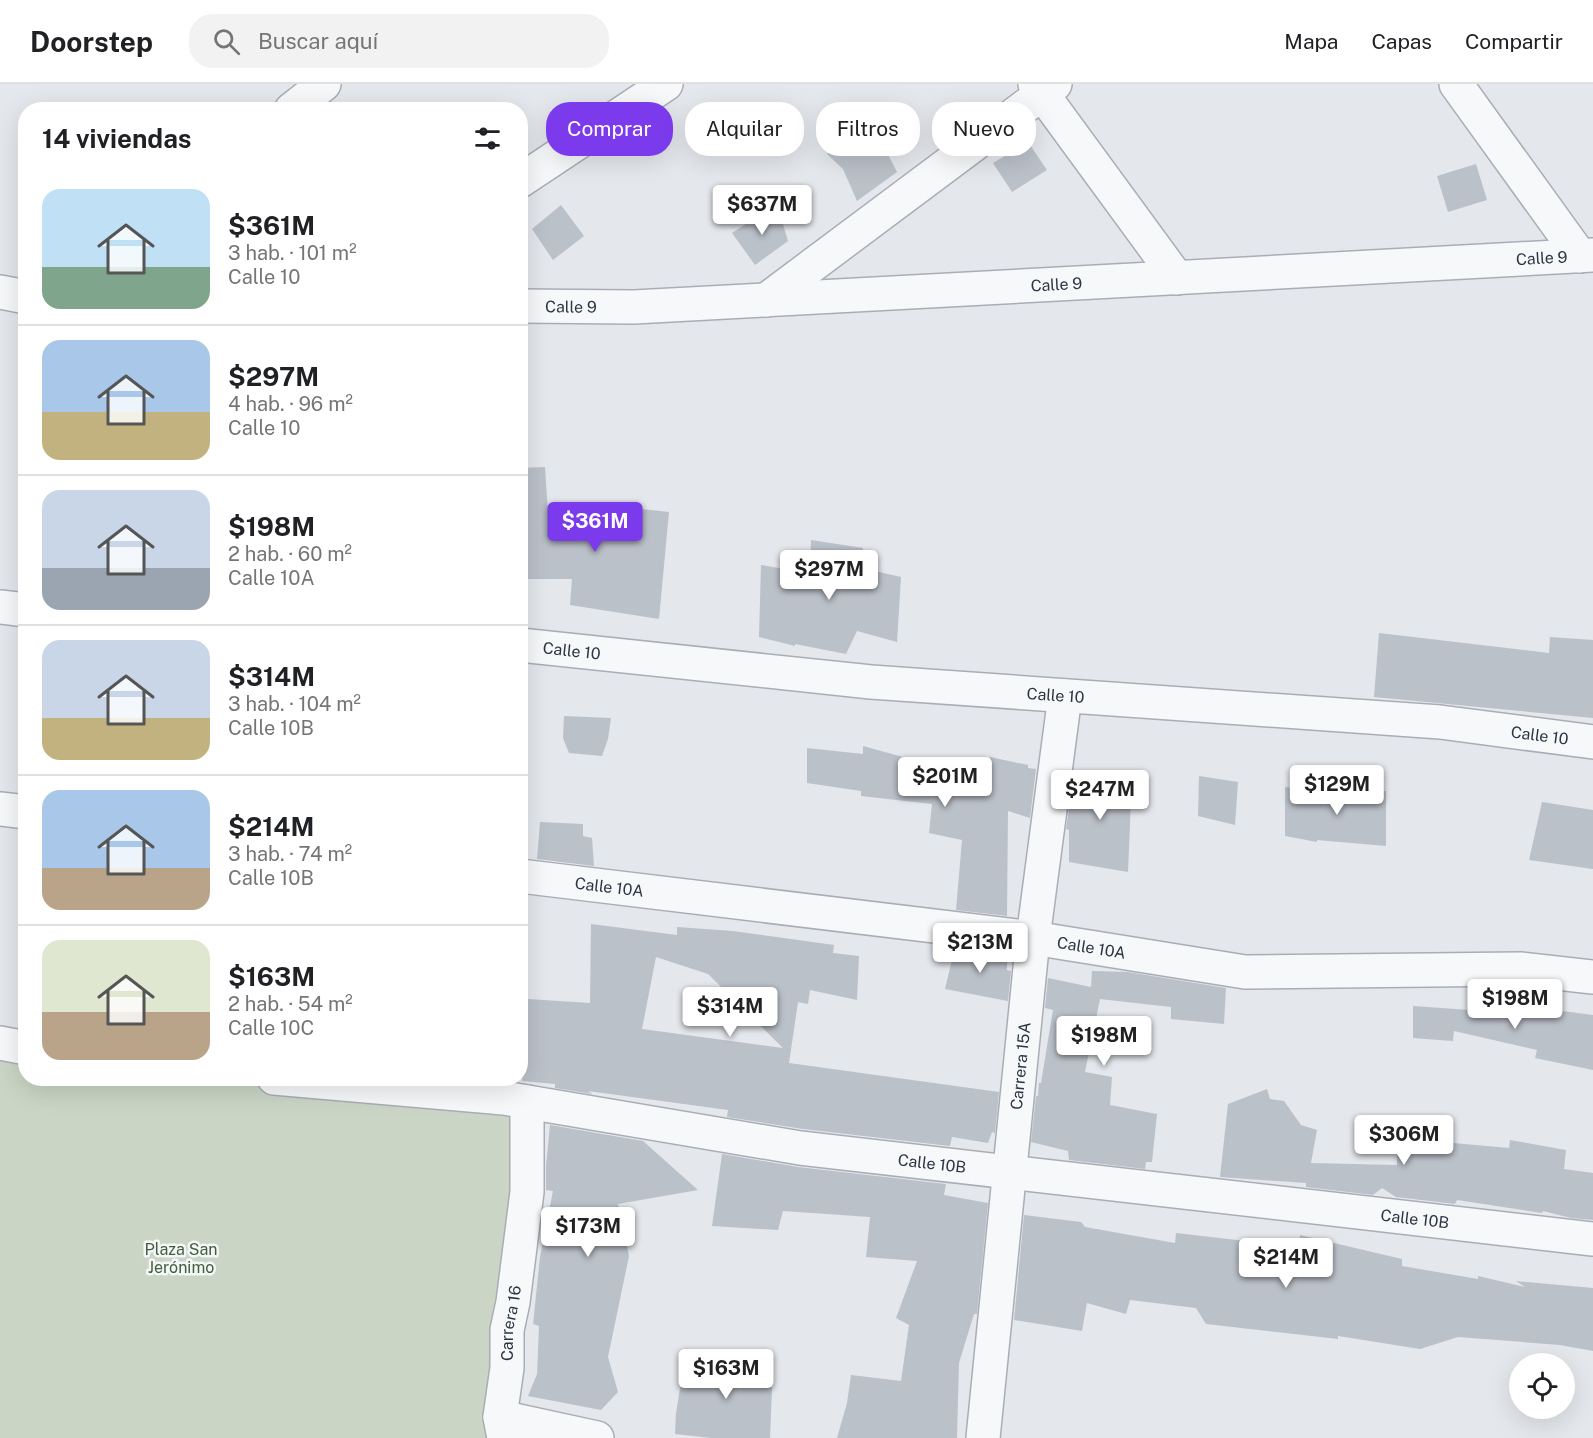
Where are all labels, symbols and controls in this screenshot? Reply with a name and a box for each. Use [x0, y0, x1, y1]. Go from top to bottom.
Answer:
search box [189, 14, 609, 68]
text: Doorstep [30, 25, 153, 58]
icon: search [210, 25, 243, 58]
text: Buscar aquí [258, 28, 378, 54]
text: Mapa [1284, 29, 1338, 54]
text: Capas [1371, 29, 1432, 54]
text: Compartir [1465, 29, 1563, 54]
chip: Comprar [546, 102, 673, 156]
chip: Alquilar [685, 102, 804, 156]
chip: Filtros [816, 102, 920, 156]
chip: Nuevo [932, 102, 1036, 156]
icon: filters [471, 122, 504, 155]
text: 14 viviendas [42, 123, 191, 154]
pin: $637M [720, 185, 804, 236]
text: $637M [727, 192, 797, 216]
text: $361M [228, 210, 315, 241]
icon: home [90, 213, 162, 285]
text: 3 hab. · 101 m² [228, 241, 357, 265]
street label: Calle 9 [1515, 247, 1568, 269]
text: Calle 10 [228, 265, 300, 289]
street label: Calle 9 [1030, 273, 1083, 295]
street label: Calle 9 [545, 297, 597, 316]
text: $297M [228, 361, 319, 392]
icon: home [90, 364, 162, 436]
text: 4 hab. · 96 m² [228, 392, 353, 416]
text: Calle 10 [228, 416, 300, 440]
pin: $361M [553, 502, 637, 553]
text: $361M [562, 509, 628, 533]
text: $198M [228, 511, 315, 542]
icon: home [90, 514, 162, 586]
text: 2 hab. · 60 m² [228, 542, 352, 566]
pin: $297M [787, 550, 871, 601]
text: $297M [794, 557, 864, 581]
text: Calle 10A [228, 566, 315, 590]
street label: Calle 10 [542, 638, 602, 663]
text: $314M [228, 661, 315, 692]
icon: home [90, 664, 162, 736]
street label: Calle 10 [1026, 683, 1085, 707]
text: 3 hab. · 104 m² [228, 692, 361, 716]
text: Calle 10B [228, 716, 314, 740]
street label: Calle 10 [1510, 722, 1570, 748]
pin: $201M [903, 757, 987, 808]
text: $201M [912, 764, 978, 788]
pin: $129M [1295, 765, 1379, 816]
pin: $247M [1058, 770, 1142, 821]
text: $129M [1304, 772, 1370, 796]
text: $247M [1065, 777, 1135, 801]
text: $214M [228, 811, 314, 842]
icon: home [90, 814, 162, 886]
text: 3 hab. · 74 m² [228, 842, 352, 866]
text: Calle 10B [228, 866, 314, 890]
street label: Calle 10A [574, 873, 645, 900]
pin: $213M [938, 923, 1022, 974]
text: $213M [947, 930, 1013, 954]
street label: Calle 10A [1056, 933, 1127, 962]
text: $163M [228, 961, 315, 992]
icon: home [90, 964, 162, 1036]
pin: $198M [1473, 979, 1557, 1030]
text: $198M [1481, 986, 1549, 1010]
pin: $314M [688, 987, 772, 1038]
text: 2 hab. · 54 m² [228, 992, 353, 1016]
text: $314M [697, 994, 763, 1018]
text: Calle 10C [228, 1016, 314, 1040]
pin: $198M [1062, 1016, 1146, 1067]
street label: Carrera 15A [1006, 1021, 1034, 1111]
text: $198M [1070, 1023, 1138, 1047]
pin: $306M [1362, 1115, 1446, 1166]
text: $306M [1368, 1122, 1440, 1146]
street label: Calle 10B [897, 1150, 967, 1177]
street label: Calle 10B [1380, 1205, 1450, 1232]
pin: $173M [546, 1207, 630, 1258]
text: $173M [555, 1214, 621, 1238]
pin: $214M [1244, 1238, 1328, 1289]
park label: Plaza San Jerónimo [144, 1240, 218, 1277]
text: $214M [1253, 1245, 1319, 1269]
street label: Carrera 16 [498, 1284, 525, 1361]
pin: $163M [684, 1349, 768, 1400]
map controls [1509, 1353, 1575, 1419]
button: locate [1509, 1353, 1575, 1419]
text: $163M [693, 1356, 759, 1380]

